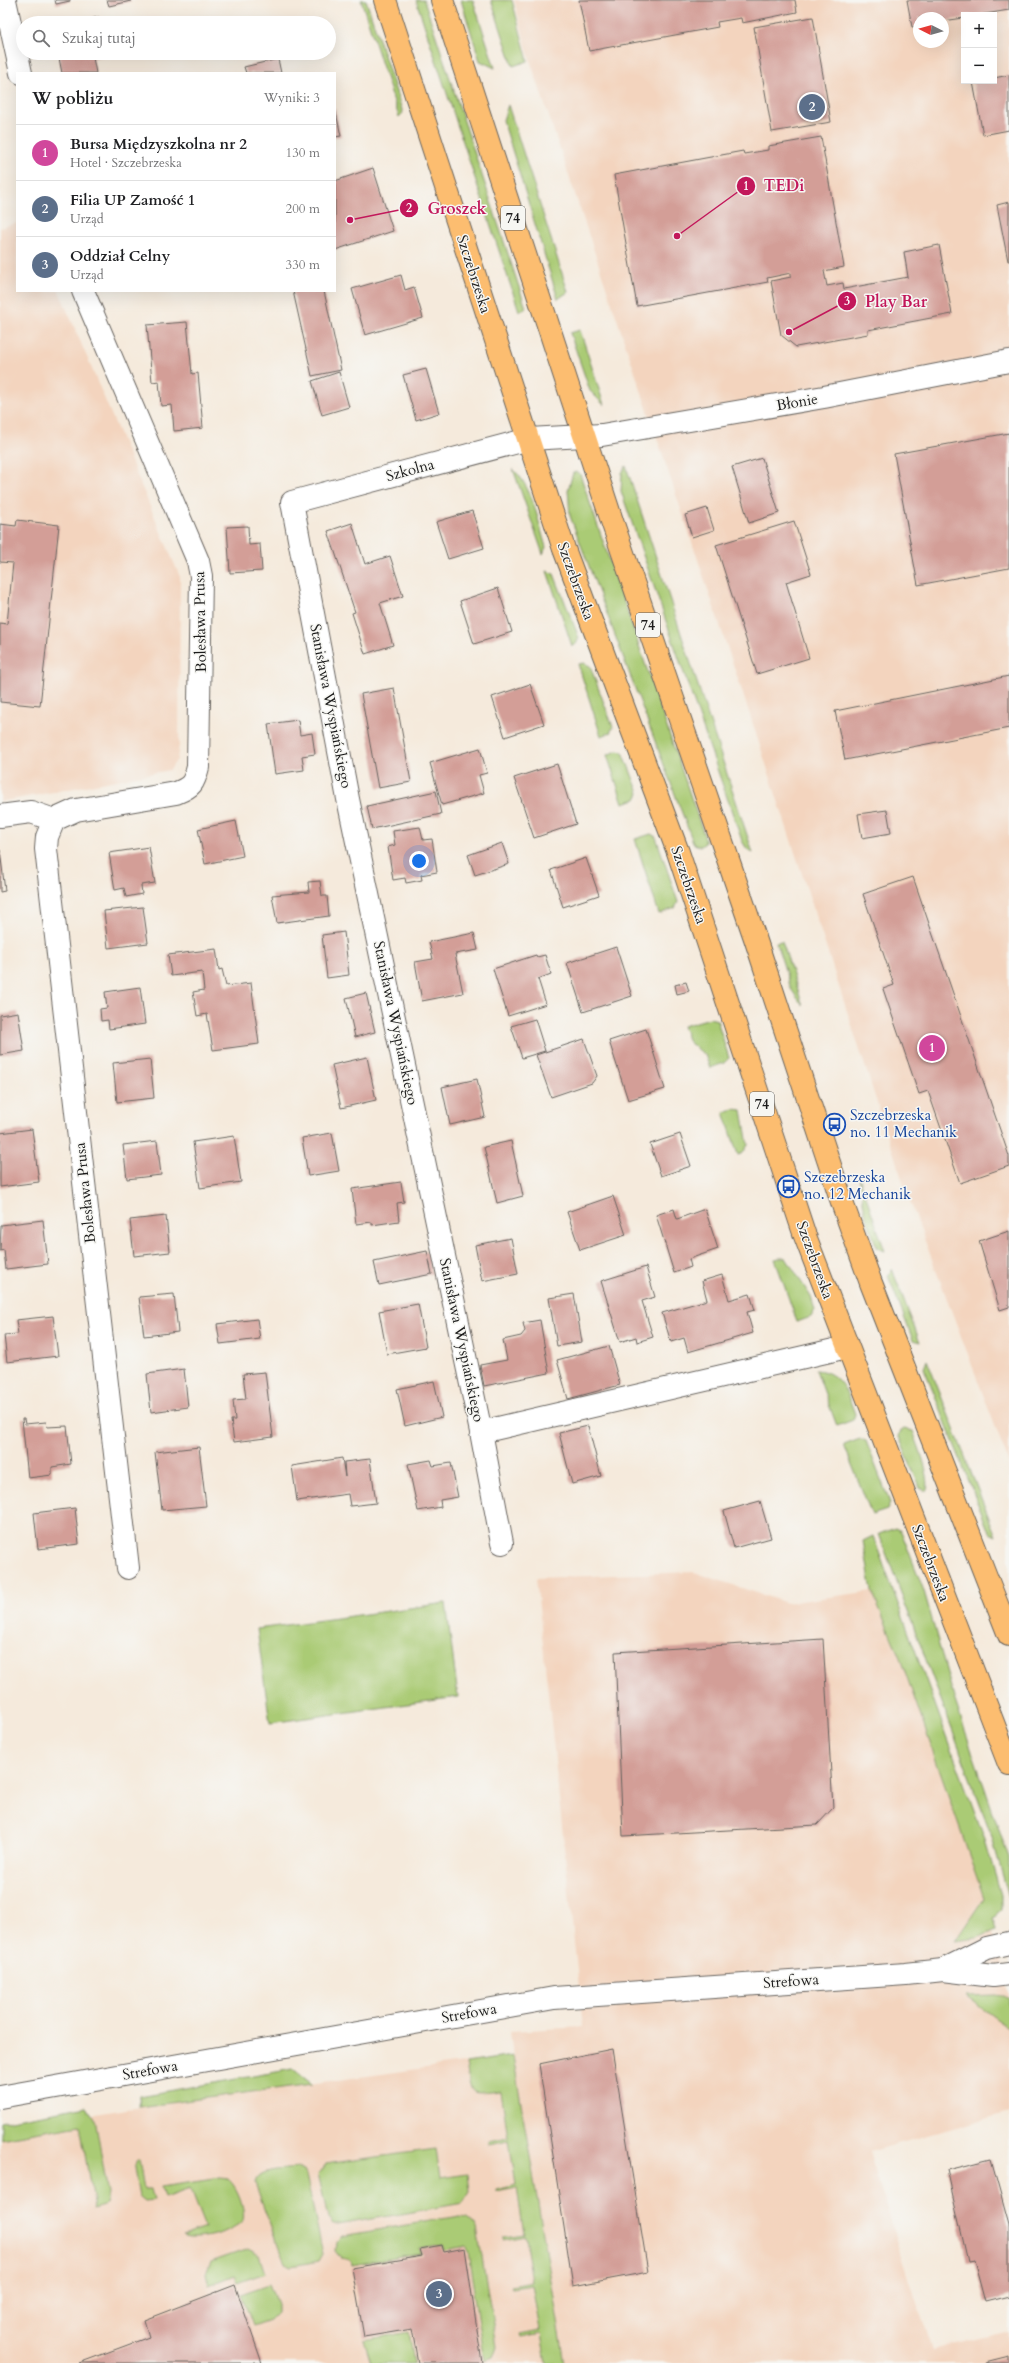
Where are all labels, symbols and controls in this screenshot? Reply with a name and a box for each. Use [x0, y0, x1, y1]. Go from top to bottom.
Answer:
north arrow [913, 12, 949, 48]
map controls [961, 12, 997, 84]
button: + [961, 12, 997, 48]
search box [16, 16, 336, 60]
icon: search [30, 27, 52, 49]
text: Szukaj tutaj [62, 28, 136, 48]
button: − [961, 48, 997, 84]
text: W pobliżu [32, 87, 113, 110]
text: Wyniki: 3 [264, 89, 320, 107]
pin: 2 [799, 92, 825, 122]
text: Bursa Międzyszkolna nr 2 [70, 134, 247, 154]
text: 1 [42, 144, 48, 162]
text: 130 m [286, 144, 320, 162]
text: Hotel · Szczebrzeska [70, 154, 182, 172]
callout: TEDi [736, 172, 813, 200]
text: TEDi [764, 175, 804, 197]
text: 1 [743, 178, 749, 194]
text: Filia UP Zamość 1 [70, 190, 196, 210]
callout: Groszek [399, 194, 494, 222]
text: Groszek [428, 198, 486, 220]
text: 2 [42, 200, 48, 218]
text: 200 m [286, 200, 320, 218]
text: 2 [406, 200, 412, 216]
road number: 74 [501, 206, 525, 230]
text: Urząd [70, 210, 104, 228]
street label: Szczebrzeska [452, 232, 496, 316]
text: Oddział Celny [70, 246, 170, 266]
text: 3 [42, 256, 48, 274]
text: 330 m [286, 256, 320, 274]
text: Urząd [70, 266, 104, 284]
callout: Play Bar [837, 287, 935, 315]
text: Play Bar [865, 291, 928, 313]
text: 3 [844, 293, 850, 309]
street label: Błonie [775, 388, 820, 415]
street label: Szkolna [384, 454, 437, 486]
street label: Szczebrzeska [553, 539, 599, 623]
street label: Bolesława Prusa [189, 571, 211, 673]
road number: 74 [636, 613, 660, 637]
street label: Stanisława Wyspiańskiego [305, 622, 357, 790]
street label: Szczebrzeska [666, 843, 712, 927]
your location [409, 851, 429, 871]
street label: Stanisława Wyspiańskiego [369, 939, 423, 1107]
pin: 1 [919, 1033, 945, 1063]
road number: 74 [750, 1092, 774, 1116]
place label: Szczebrzeska no. 11 Mechanik [850, 1105, 957, 1142]
bus stop icon: Szczebrzeska no. 11 Mechanik [822, 1111, 848, 1137]
street label: Bolesława Prusa [70, 1141, 100, 1244]
place label: Szczebrzeska no. 12 Mechanik [804, 1167, 911, 1204]
bus stop icon: Szczebrzeska no. 12 Mechanik [775, 1173, 801, 1199]
street label: Szczebrzeska [792, 1218, 838, 1302]
street label: Stanisława Wyspiańskiego [435, 1256, 489, 1424]
street label: Szczebrzeska [907, 1522, 955, 1605]
street label: Strefowa [763, 1969, 820, 1993]
street label: Strefowa [440, 1998, 499, 2028]
street label: Strefowa [121, 2055, 180, 2085]
pin: 3 [426, 2279, 452, 2309]

